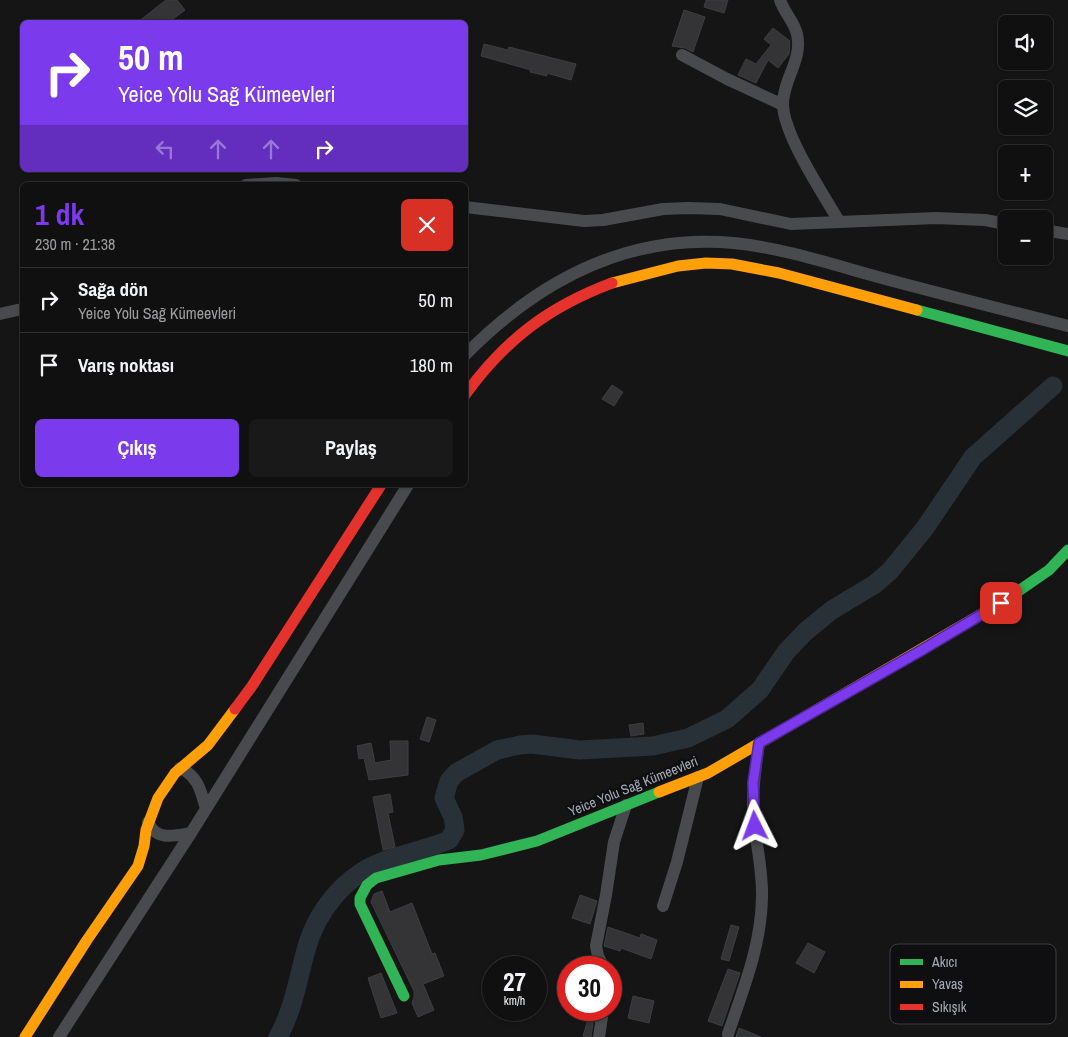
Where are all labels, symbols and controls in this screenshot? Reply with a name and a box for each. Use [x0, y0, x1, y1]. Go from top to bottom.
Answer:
map controls [998, 15, 1053, 265]
button: sound [998, 15, 1053, 70]
text: 50 m [118, 34, 183, 81]
icon: right [35, 40, 100, 105]
text: Yeice Yolu Sağ Kümeevleri [118, 79, 335, 109]
button: layers [998, 80, 1053, 135]
icon: left [151, 135, 179, 163]
icon: ahead [204, 135, 232, 163]
icon: ahead [257, 135, 285, 163]
icon: right [310, 135, 338, 163]
button: + [998, 145, 1053, 200]
text: 1 dk [35, 194, 84, 234]
button: close [401, 199, 453, 251]
button: − [998, 210, 1053, 265]
text: 230 m · 21:38 [35, 233, 115, 255]
text: Sağa dön [78, 276, 148, 302]
icon: right [35, 286, 63, 314]
text: 50 m [418, 287, 453, 313]
text: Yeice Yolu Sağ Kümeevleri [78, 302, 236, 324]
icon: arrive [35, 351, 63, 379]
text: Varış noktası [78, 352, 174, 378]
text: 180 m [410, 352, 453, 378]
button: Çıkış [35, 419, 239, 477]
button: Paylaş [249, 419, 453, 477]
pin [980, 582, 1022, 624]
icon: arrive [987, 589, 1015, 617]
street label: Yeice Yolu Sağ Kümeevleri [565, 752, 701, 820]
position arrow [728, 799, 780, 851]
legend [890, 944, 1056, 1024]
text: Akıcı [931, 953, 958, 971]
speed limit sign: 30 [557, 956, 622, 1021]
text: 27 [503, 965, 526, 999]
text: Yavaş [932, 975, 963, 993]
text: km/h [504, 993, 525, 1009]
text: Sıkışık [932, 998, 967, 1016]

